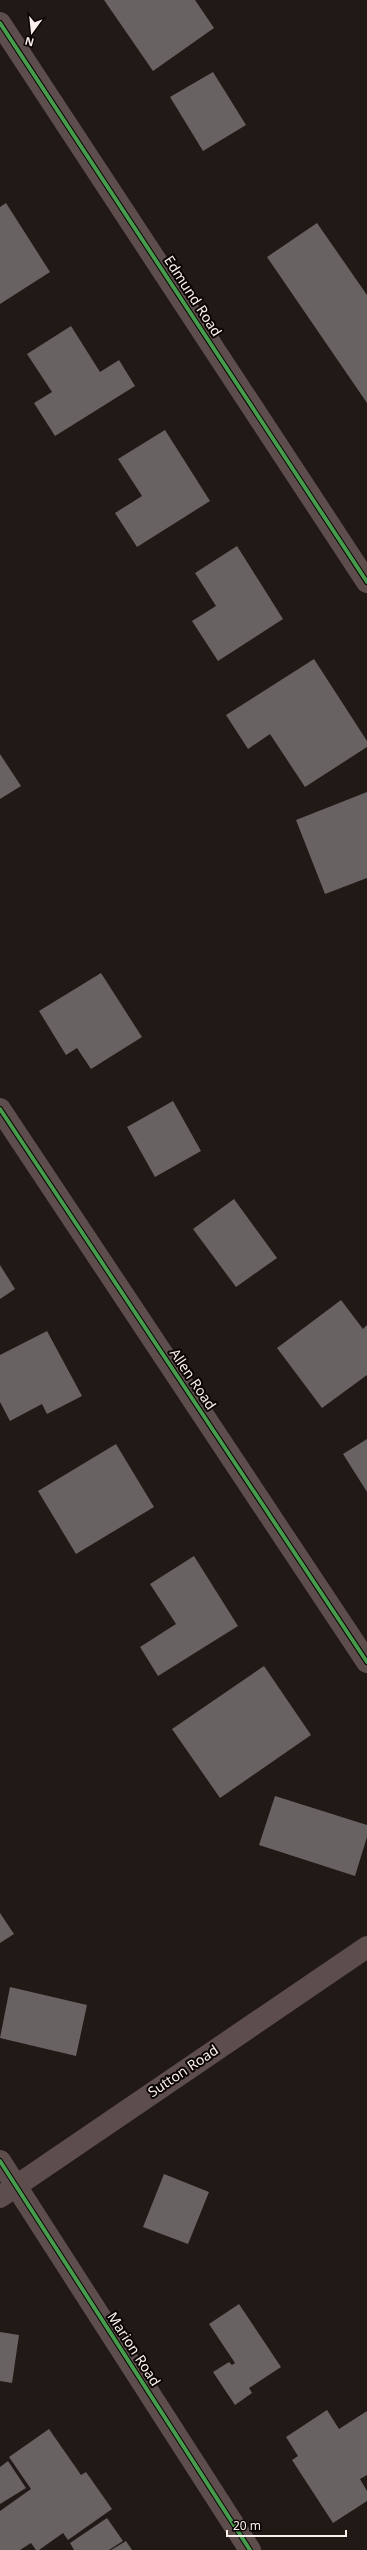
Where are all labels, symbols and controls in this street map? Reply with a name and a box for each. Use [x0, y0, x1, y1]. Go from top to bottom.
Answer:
north arrow [12, 12, 52, 52]
text: N [23, 34, 36, 51]
street label: Edmund Road [160, 252, 227, 340]
street label: Allen Road [166, 1344, 221, 1413]
street label: Sutton Road [144, 2040, 222, 2101]
street label: Marion Road [103, 2308, 165, 2389]
scale bar [227, 2512, 346, 2538]
text: 20 m [233, 2517, 261, 2534]

